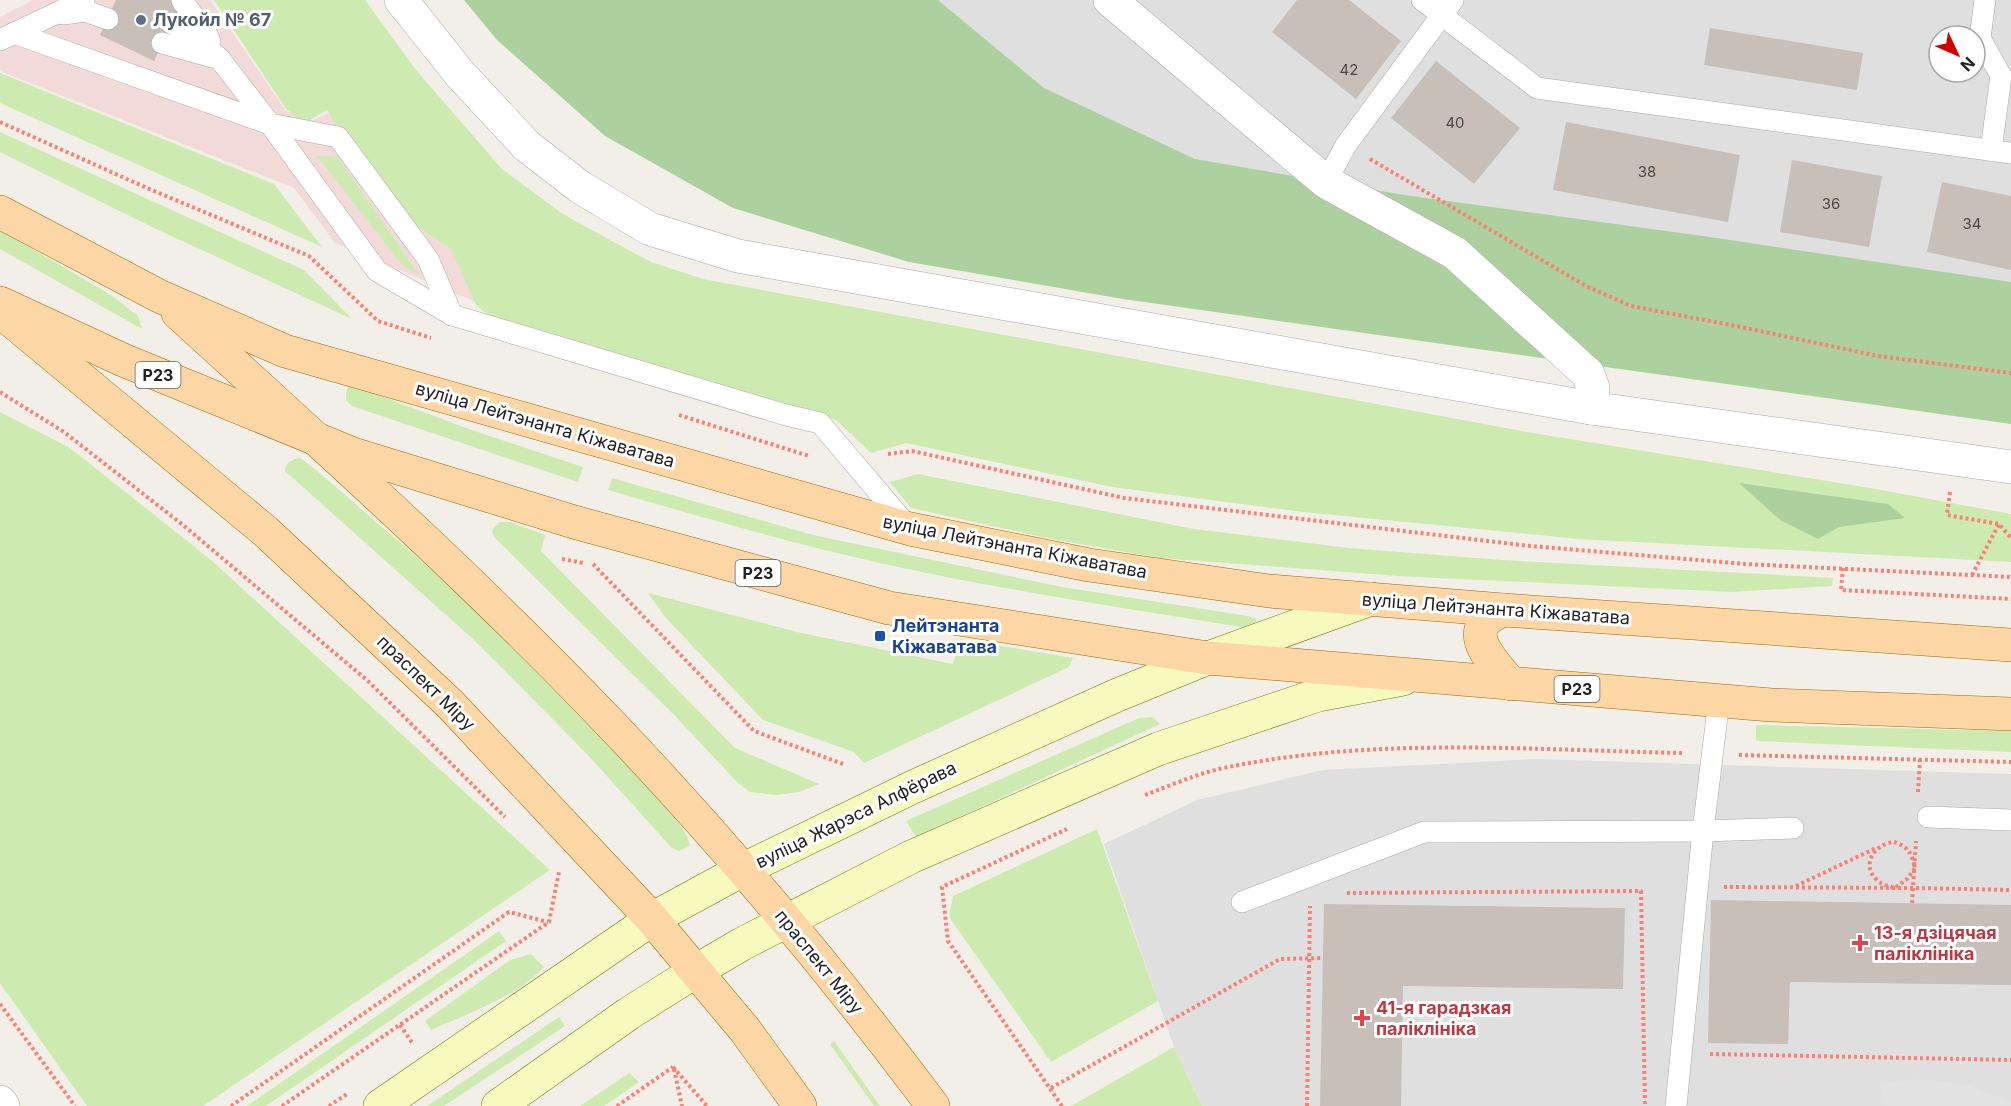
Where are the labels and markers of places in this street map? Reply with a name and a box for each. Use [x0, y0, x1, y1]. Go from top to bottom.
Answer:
place label: Лукойл № 67 [153, 9, 271, 30]
marker: Лукойл № 67 [134, 13, 148, 27]
place label: Лейтэнанта Кіжаватава [892, 615, 999, 657]
marker: Лейтэнанта Кіжаватава [873, 629, 887, 643]
place label: 13-я дзіцячая паліклініка [1874, 922, 1997, 964]
marker: 13-я дзіцячая паліклініка [1851, 934, 1869, 952]
place label: 41-я гарадзкая паліклініка [1376, 997, 1511, 1039]
marker: 41-я гарадзкая паліклініка [1353, 1009, 1371, 1027]

